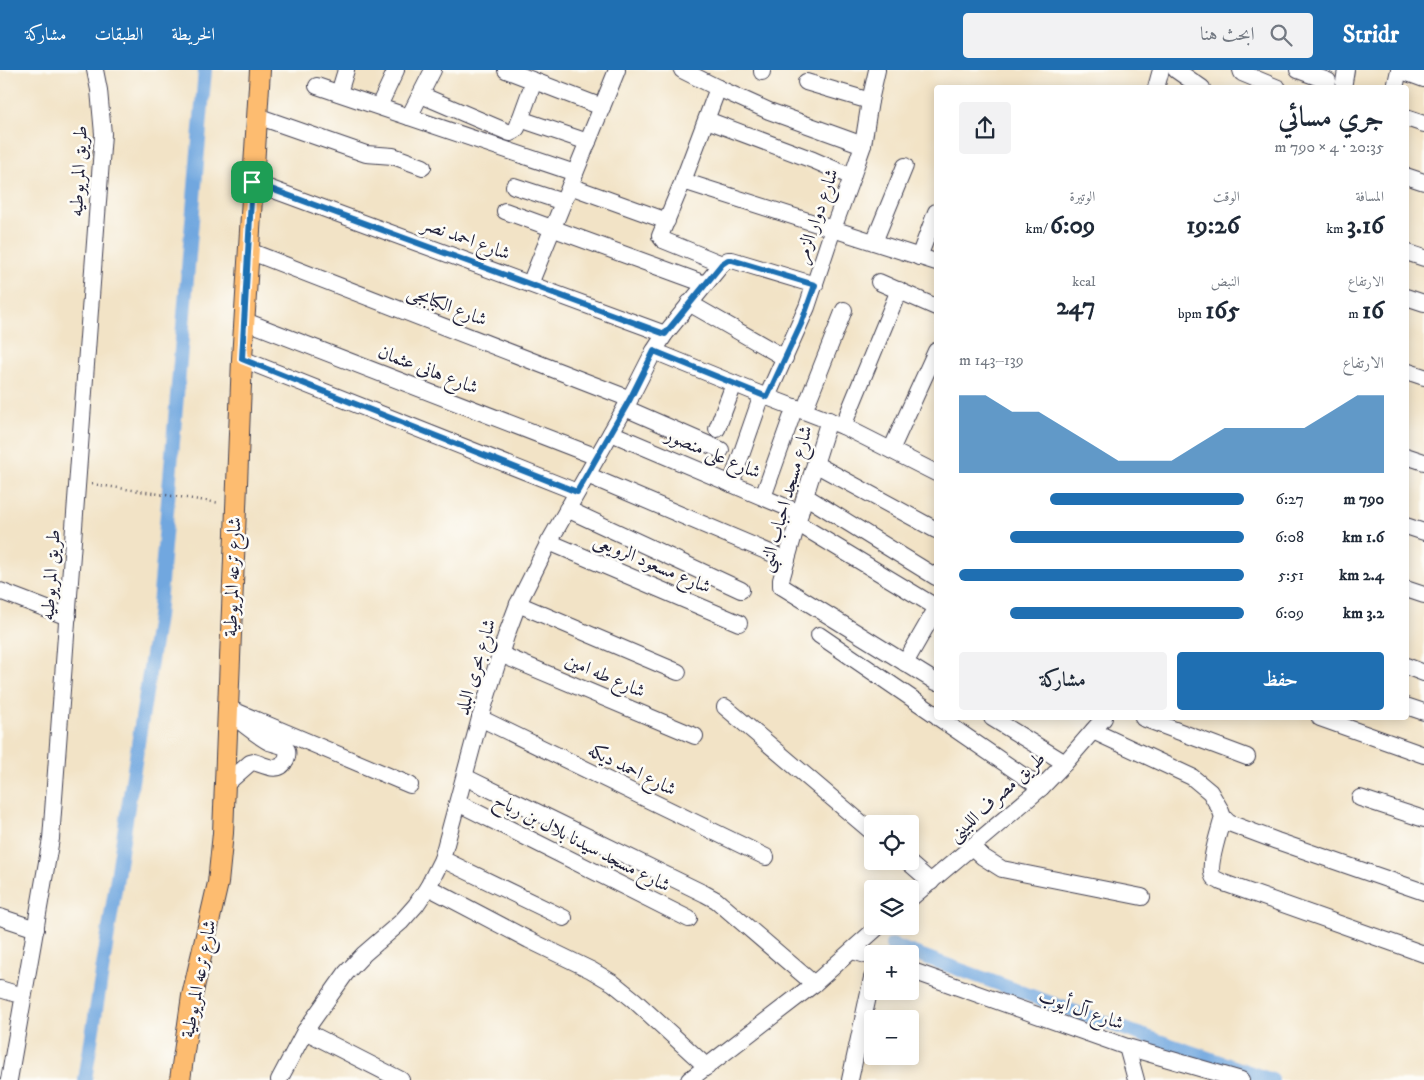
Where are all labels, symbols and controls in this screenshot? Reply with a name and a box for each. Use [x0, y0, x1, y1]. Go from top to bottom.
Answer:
search box [963, 13, 1313, 58]
text: Stridr [1343, 20, 1399, 50]
icon: search [1267, 21, 1295, 49]
text: ابحث هنا [1200, 23, 1255, 46]
text: مشاركة [25, 24, 66, 46]
text: الطبقات [94, 24, 143, 46]
text: الخريطة [171, 24, 215, 46]
text: جري مسائي [1278, 100, 1384, 135]
button: share [959, 102, 1011, 154]
street label: طريق المريوطيه [65, 125, 93, 217]
text: 20:35 · 4 × 790 m [1275, 137, 1384, 157]
pin [231, 161, 273, 203]
street label: شارع دوار الزمر [790, 166, 847, 267]
icon: arrive [238, 168, 266, 196]
text: الوتيرة [1070, 188, 1095, 206]
text: الوقت [1213, 188, 1240, 206]
text: المسافة [1355, 188, 1384, 206]
text: 6:09 [1050, 210, 1095, 241]
text: 19:26 [1186, 210, 1240, 241]
text: 3.16 [1347, 210, 1384, 241]
street label: شارع احمد نصر [416, 212, 513, 268]
text: /km [1026, 220, 1050, 238]
text: km [1326, 220, 1347, 238]
text: kcal [1072, 273, 1095, 291]
text: النبض [1211, 273, 1240, 291]
text: الارتفاع [1348, 273, 1384, 291]
street label: شارع الكبابجى [403, 280, 490, 334]
text: 247 [1056, 291, 1095, 322]
text: 165 [1205, 295, 1240, 326]
text: 16 [1362, 295, 1384, 326]
text: bpm [1178, 305, 1205, 323]
text: m [1348, 305, 1362, 323]
street label: شارع هانى عثمان [373, 340, 481, 402]
text: 139–143 m [959, 350, 1024, 370]
text: الارتفاع [1342, 353, 1384, 373]
street label: شارع على منصور [659, 423, 764, 487]
street label: شارع مسجد احباب النبى [754, 423, 821, 576]
text: 6:27 [1276, 489, 1304, 509]
text: 790 m [1344, 489, 1384, 509]
street label: شارع ترعه المريوطية [219, 517, 250, 637]
text: 6:08 [1275, 527, 1304, 547]
text: 1.6 km [1343, 527, 1384, 547]
street label: طريق المريوطيه [36, 529, 66, 621]
street label: شارع مسعود الرويعى [589, 529, 714, 602]
text: 5:51 [1278, 565, 1304, 585]
text: 2.4 km [1339, 565, 1384, 585]
text: 6:09 [1275, 603, 1304, 623]
text: 3.2 km [1343, 603, 1384, 623]
street label: شارع بحرى البلد [450, 616, 504, 719]
street label: شارع طه امين [560, 649, 649, 706]
button: مشاركة [959, 652, 1167, 710]
button: حفظ [1177, 652, 1384, 710]
street label: شارع احمد ديكه [583, 739, 680, 804]
street label: طريق مصرف اللبينى [943, 747, 1051, 848]
street label: شارع مسجد سيدنا بلال بن رباح [488, 788, 674, 902]
map controls [864, 815, 919, 1065]
button: locate [864, 815, 919, 870]
button: layers [864, 880, 919, 935]
street label: شارع ترعه المريوطية [176, 918, 225, 1041]
button: + [864, 945, 919, 1000]
street label: شارع آل أيوب [1034, 983, 1127, 1038]
button: − [864, 1010, 919, 1065]

